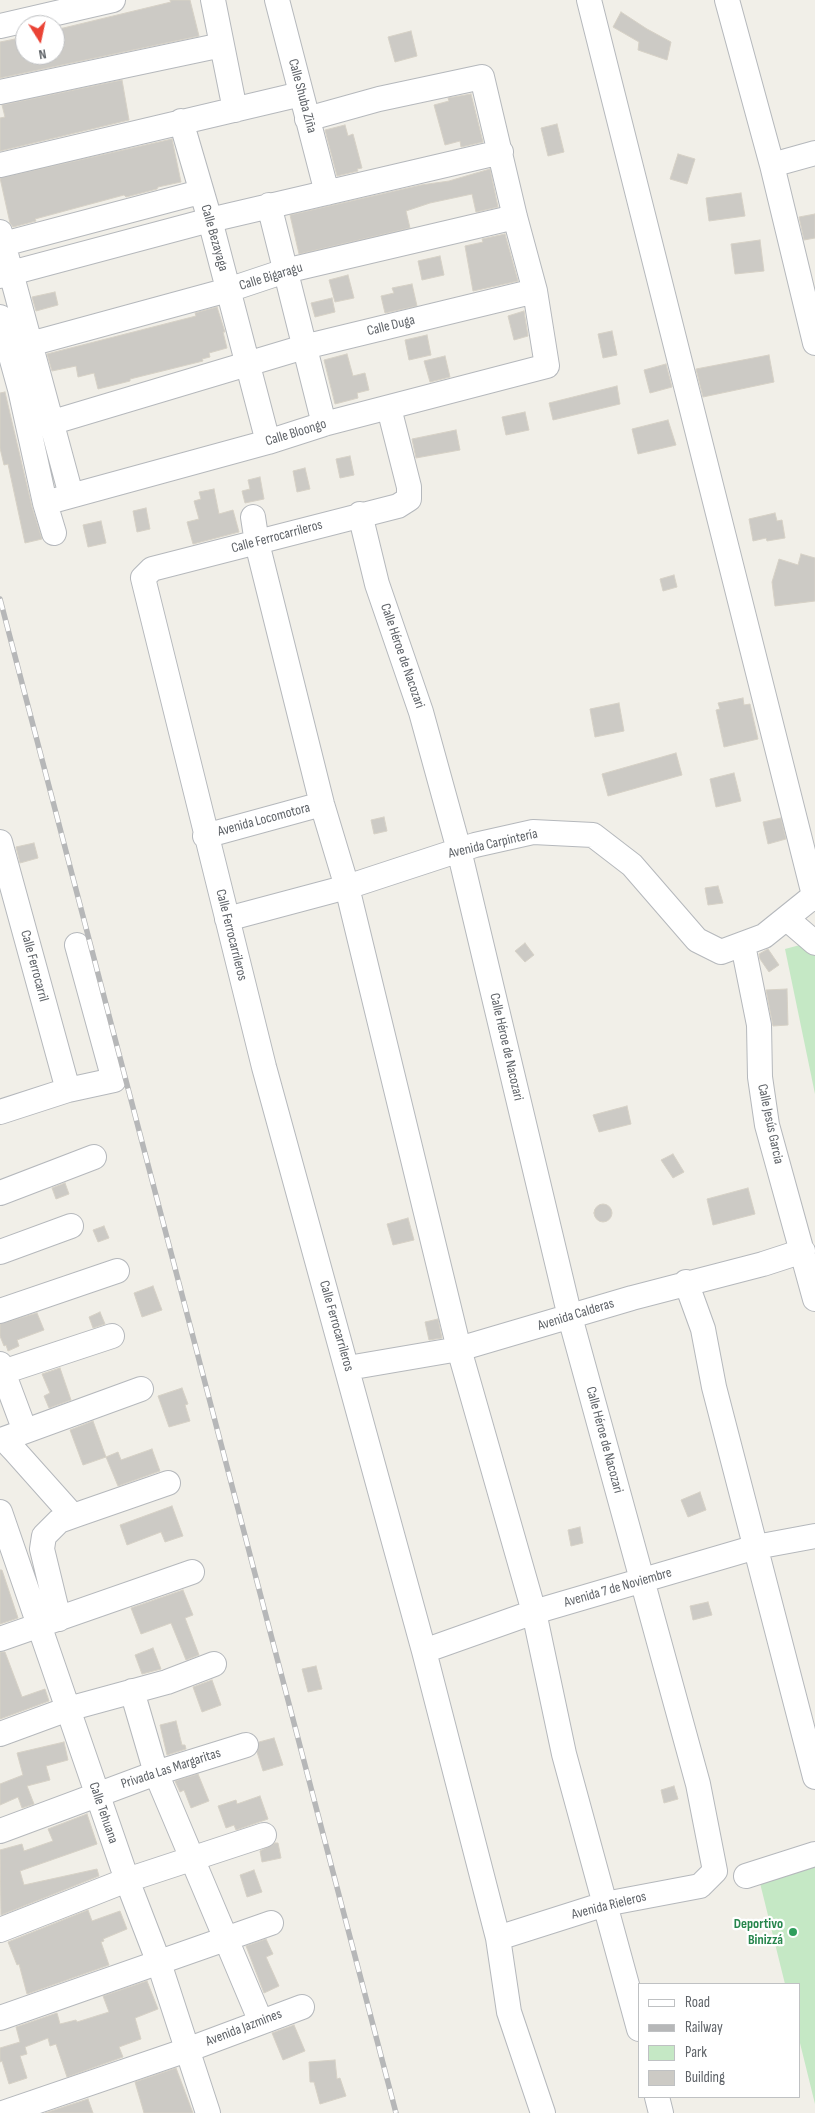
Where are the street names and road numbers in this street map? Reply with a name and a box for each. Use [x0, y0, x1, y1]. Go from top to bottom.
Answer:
street label: Calle Shuba Ziña [284, 57, 320, 135]
street label: Calle Bezayaga [196, 203, 232, 273]
street label: Calle Bigaragu [237, 259, 305, 295]
street label: Calle Duga [365, 312, 417, 340]
street label: Calle Bloongo [264, 416, 328, 450]
street label: Calle Ferrocarrileros [230, 517, 324, 557]
street label: Calle Héroe de Nacozari [376, 601, 428, 711]
street label: Avenida Locomotora [216, 800, 312, 840]
street label: Avenida Carpintería [447, 826, 539, 862]
street label: Calle Ferrocarrileros [212, 888, 250, 982]
street label: Calle Ferrocarril [16, 928, 52, 1004]
street label: Calle Héroe de Nacozari [485, 992, 527, 1102]
street label: Calle Jesús Garcia [753, 1082, 787, 1166]
street label: Calle Ferrocarrileros [315, 1279, 357, 1373]
street label: Avenida Calderas [536, 1295, 616, 1335]
street label: Calle Héroe de Nacozari [582, 1385, 626, 1495]
street label: Avenida 7 de Noviembre [562, 1565, 674, 1611]
street label: Privada Las Margaritas [119, 1745, 223, 1793]
street label: Calle Tehuana [85, 1780, 121, 1846]
street label: Avenida Rieleros [570, 1889, 648, 1923]
street label: Avenida Jazmines [203, 2006, 285, 2050]

